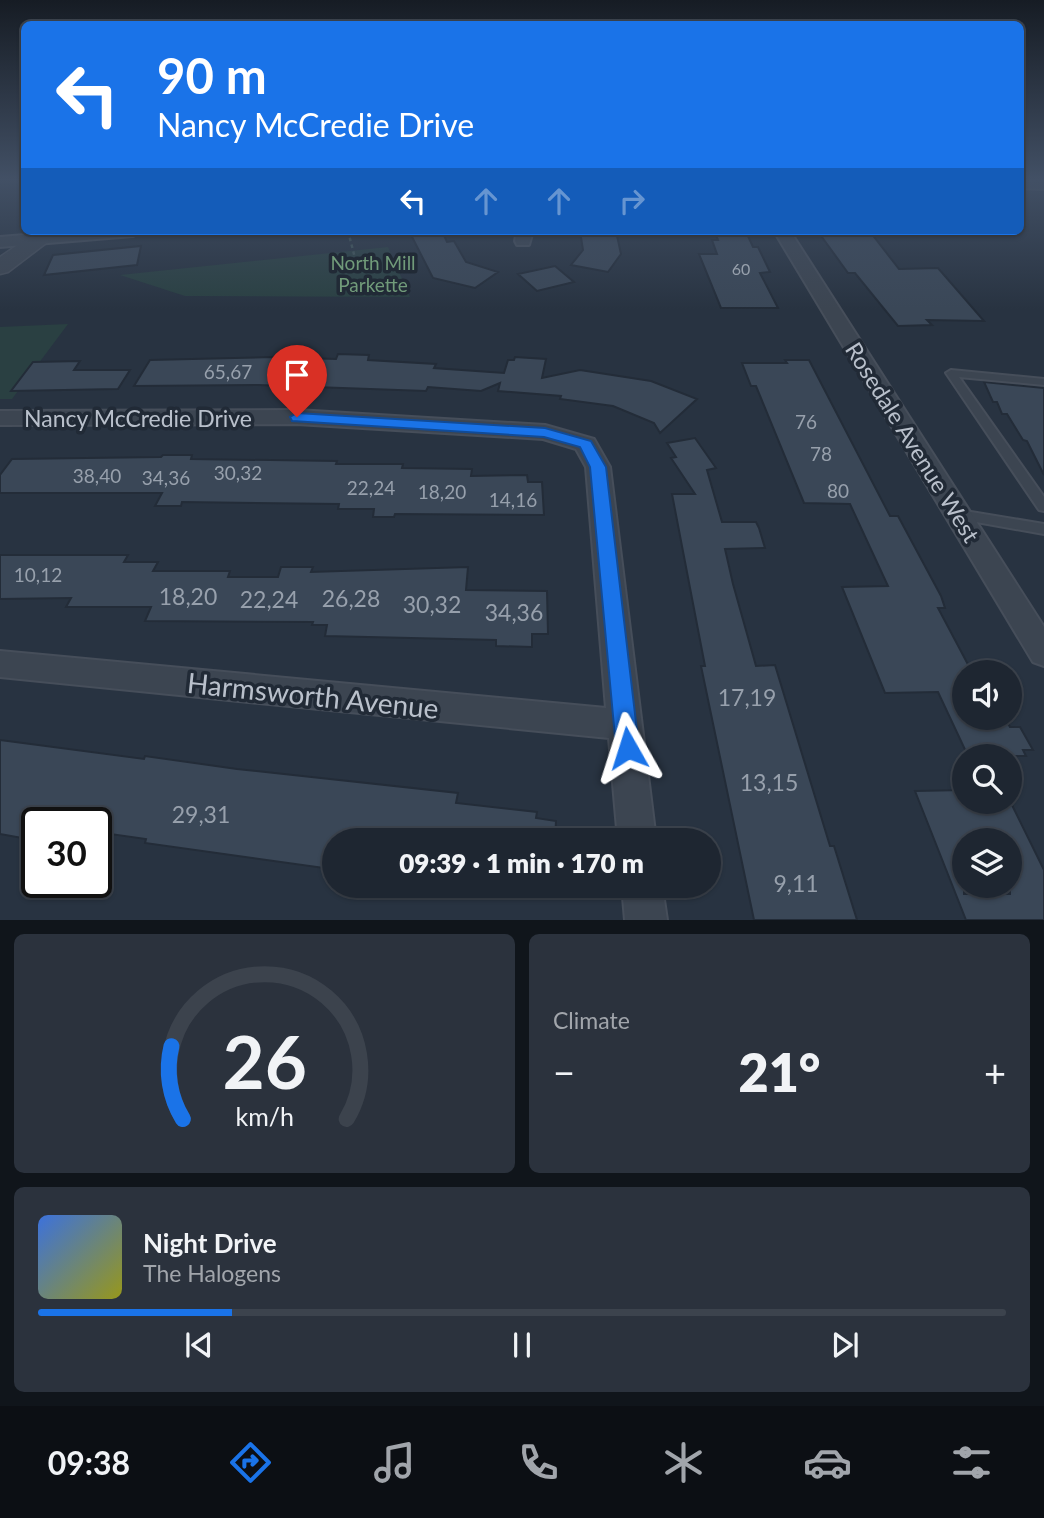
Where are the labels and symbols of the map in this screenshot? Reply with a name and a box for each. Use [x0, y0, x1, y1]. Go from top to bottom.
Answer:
park label: North Mill Parkette [330, 251, 416, 296]
house number: 60 [732, 259, 750, 278]
street label: Rosedale Avenue West [840, 337, 986, 548]
pin [267, 345, 327, 417]
house number: 65,67 [204, 360, 252, 383]
street label: Nancy McCredie Drive [24, 404, 252, 432]
house number: 76 [795, 410, 817, 433]
house number: 78 [810, 442, 832, 465]
house number: 30,32 [214, 461, 262, 484]
house number: 38,40 [73, 464, 121, 487]
house number: 34,36 [142, 466, 190, 489]
house number: 22,24 [347, 476, 395, 499]
house number: 80 [827, 479, 849, 502]
house number: 18,20 [418, 480, 466, 503]
house number: 14,16 [489, 488, 537, 511]
house number: 10,12 [14, 563, 62, 586]
house number: 18,20 [159, 582, 217, 610]
house number: 26,28 [322, 584, 380, 612]
house number: 22,24 [240, 585, 298, 613]
house number: 30,32 [403, 590, 461, 618]
house number: 34,36 [485, 598, 543, 626]
street label: Harmsworth Avenue [186, 665, 440, 725]
house number: 17,19 [718, 683, 776, 711]
position arrow [591, 711, 665, 785]
house number: 13,15 [740, 768, 798, 796]
house number: 29,31 [172, 800, 230, 828]
speed limit sign: 30 [21, 807, 112, 898]
house number: 9,11 [773, 869, 819, 897]

